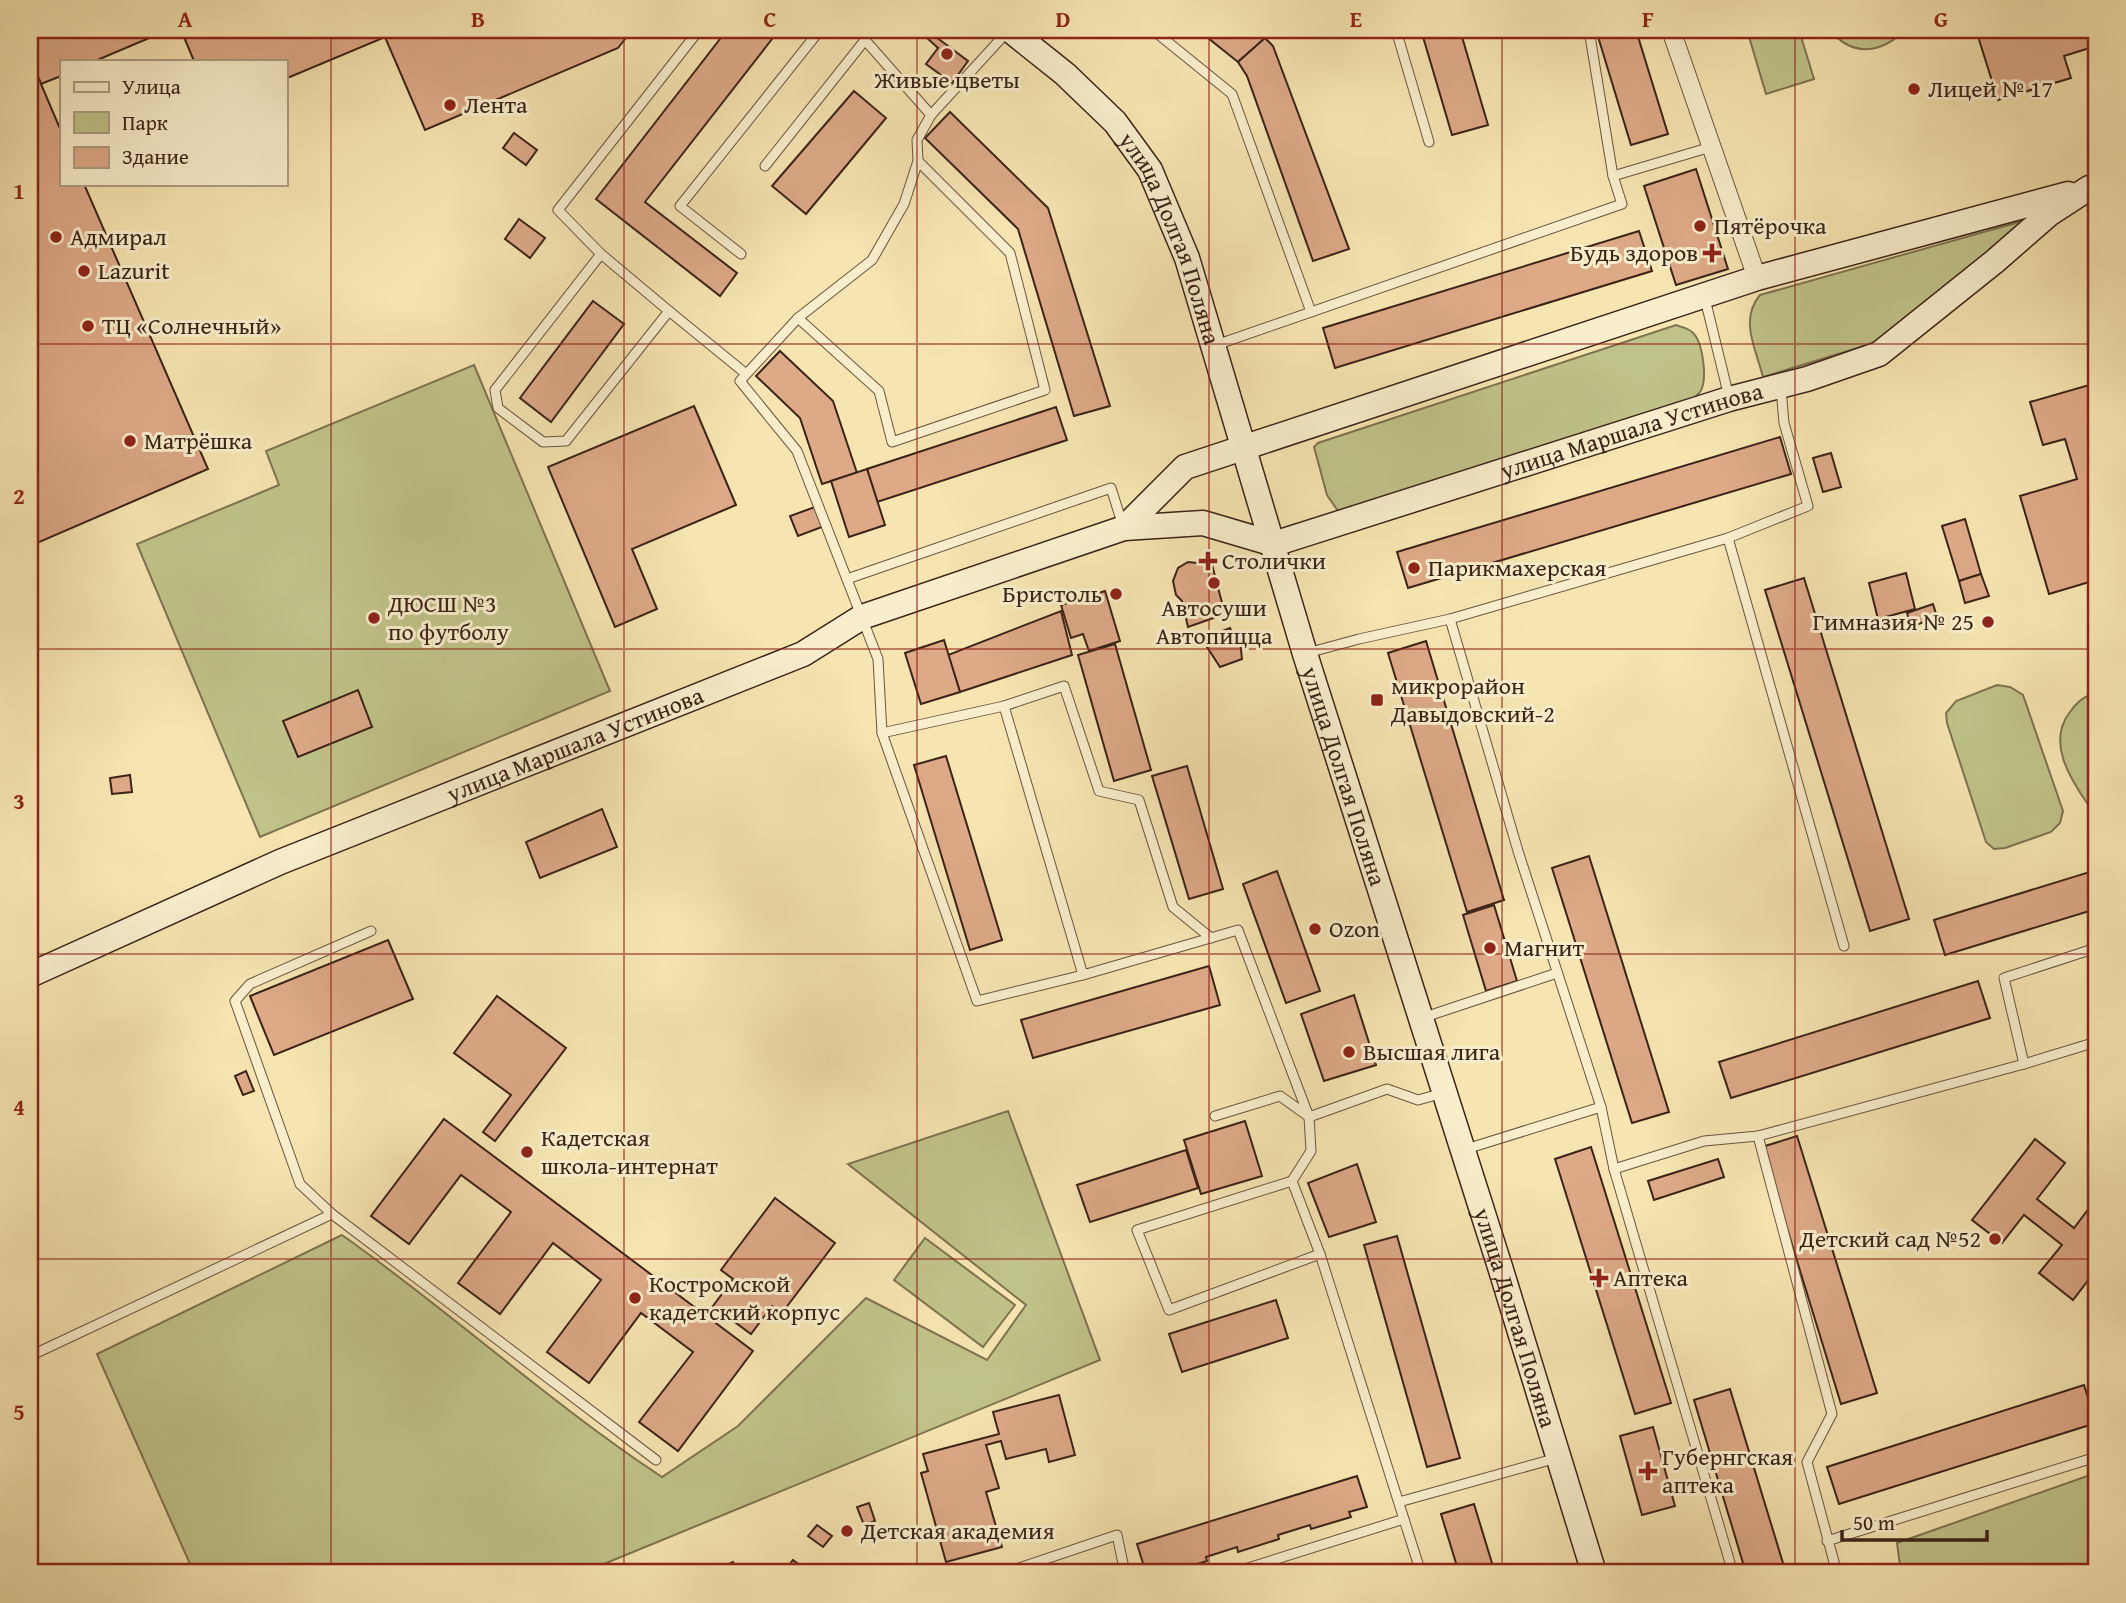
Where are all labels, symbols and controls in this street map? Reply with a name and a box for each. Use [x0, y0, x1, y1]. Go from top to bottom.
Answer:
text: A [178, 2, 193, 35]
text: B [471, 2, 485, 35]
text: C [763, 2, 777, 35]
text: D [1056, 2, 1071, 35]
text: E [1350, 2, 1362, 35]
text: F [1642, 2, 1654, 35]
text: G [1934, 2, 1948, 35]
marker: Живые цветы [939, 46, 955, 62]
legend [60, 60, 287, 186]
place label: Живые цветы [873, 62, 1020, 97]
text: Улица [122, 71, 181, 102]
place label: Лицей № 17 [1928, 71, 2053, 106]
marker: Лицей № 17 [1906, 81, 1922, 97]
place label: Лента [464, 87, 528, 122]
marker: Лента [442, 97, 458, 113]
text: Парк [122, 107, 168, 138]
street label: улица Долгая Поляна [1110, 124, 1230, 349]
text: Здание [122, 141, 189, 172]
text: 1 [13, 174, 25, 207]
place label: Пятёрочка [1714, 208, 1827, 243]
marker: Пятёрочка [1692, 218, 1708, 234]
place label: Адмирал [70, 219, 167, 254]
marker: Адмирал [48, 229, 64, 245]
place label: Будь здоров [1570, 235, 1698, 270]
marker: Будь здоров [1704, 245, 1720, 261]
place label: Lazurit [98, 253, 170, 288]
marker: Lazurit [76, 263, 92, 279]
place label: ТЦ «Солнечный» [102, 308, 282, 343]
marker: ТЦ «Солнечный» [80, 318, 96, 334]
street label: улица Маршала Устинова [1495, 373, 1767, 488]
place label: Матрёшка [144, 423, 253, 458]
marker: Матрёшка [122, 433, 138, 449]
text: 2 [13, 479, 25, 512]
place label: Столички [1222, 543, 1326, 578]
place label: Парикмахерская [1428, 550, 1606, 585]
marker: Столички [1200, 553, 1216, 569]
marker: Парикмахерская [1406, 560, 1422, 576]
marker: Автосуши Автопицца [1206, 575, 1222, 591]
place label: Бристоль [1002, 576, 1102, 611]
place label: ДЮСШ №3 по футболу [387, 586, 509, 649]
marker: Бристоль [1108, 586, 1124, 602]
place label: Автосуши Автопицца [1156, 590, 1273, 653]
place label: Гимназия № 25 [1812, 604, 1974, 639]
marker: ДЮСШ №3 по футболу [366, 610, 382, 626]
marker: Гимназия № 25 [1980, 614, 1996, 630]
street label: улица Долгая Поляна [1293, 661, 1396, 891]
place label: микрорайон Давыдовский-2 [1390, 668, 1555, 731]
street label: улица Маршала Устинова [441, 677, 709, 811]
marker: микрорайон Давыдовский-2 [1369, 692, 1385, 708]
text: 3 [13, 784, 25, 817]
place label: Ozon [1329, 911, 1380, 946]
marker: Ozon [1307, 921, 1323, 937]
place label: Магнит [1504, 930, 1585, 965]
marker: Магнит [1482, 940, 1498, 956]
place label: Высшая лига [1363, 1034, 1501, 1069]
marker: Высшая лига [1341, 1044, 1357, 1060]
text: 4 [13, 1090, 25, 1123]
place label: Кадетская школа-интернат [541, 1120, 718, 1183]
marker: Кадетская школа-интернат [519, 1144, 535, 1160]
street label: улица Долгая Поляна [1465, 1202, 1566, 1432]
place label: Детский сад №52 [1799, 1221, 1981, 1256]
marker: Детский сад №52 [1987, 1231, 2003, 1247]
place label: Аптека [1613, 1260, 1689, 1295]
place label: Костромской кадетский корпус [649, 1266, 840, 1329]
marker: Аптека [1591, 1270, 1607, 1286]
marker: Костромской кадетский корпус [627, 1290, 643, 1306]
text: 5 [13, 1395, 25, 1428]
place label: Губернгская аптека [1662, 1439, 1793, 1502]
marker: Губернгская аптека [1640, 1463, 1656, 1479]
scale bar [1842, 1498, 1988, 1542]
text: 50 m [1853, 1507, 1895, 1538]
place label: Детская академия [860, 1513, 1055, 1548]
marker: Детская академия [839, 1523, 855, 1539]

